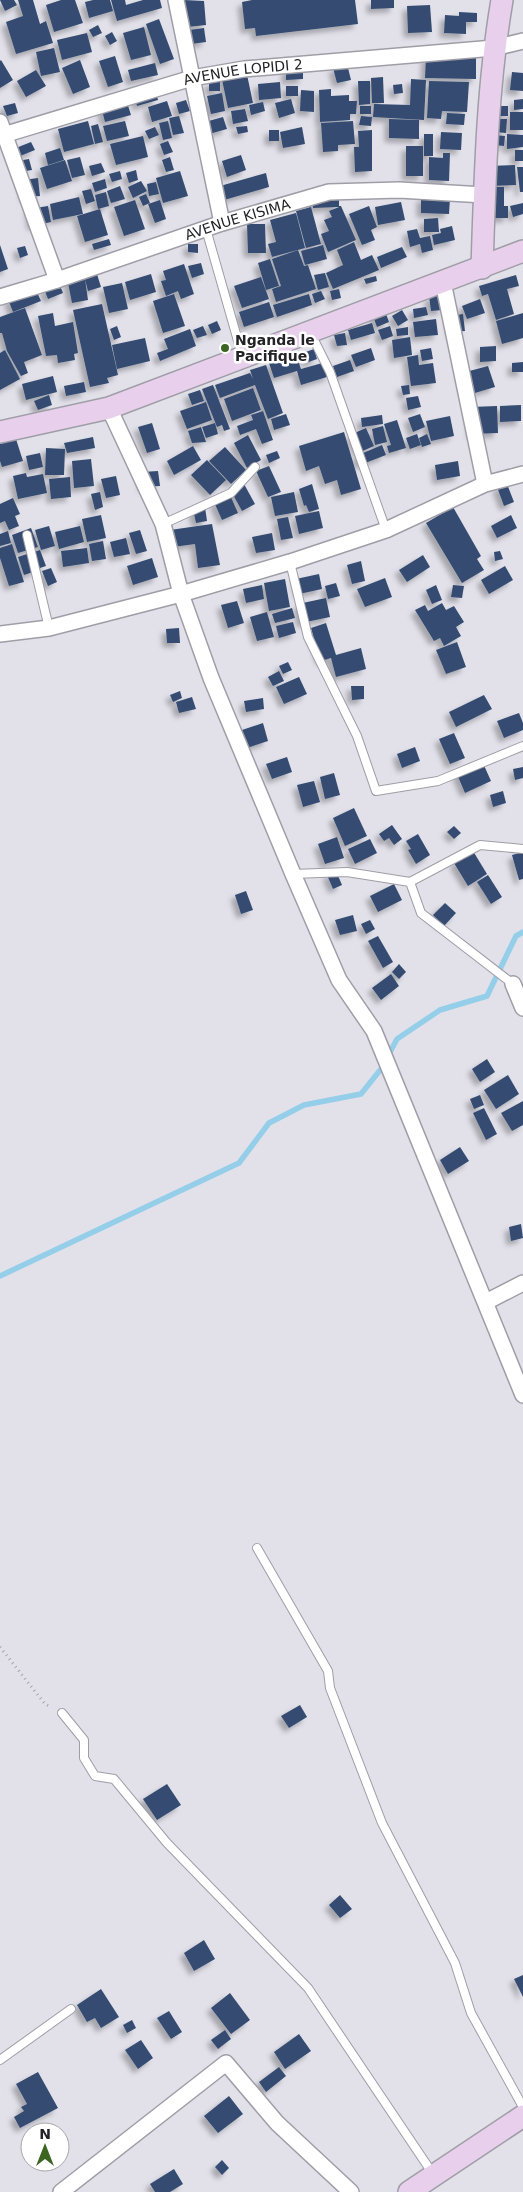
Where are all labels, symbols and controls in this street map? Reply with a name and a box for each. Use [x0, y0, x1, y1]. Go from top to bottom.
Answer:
street label: AVENUE LOPIDI 2 [181, 56, 303, 88]
street label: AVENUE KISIMA [183, 196, 292, 243]
place label: Nganda le Pacifique [235, 332, 315, 364]
marker: Nganda le Pacifique [219, 342, 231, 354]
north arrow [20, 2122, 70, 2172]
text: N [39, 2126, 51, 2142]

